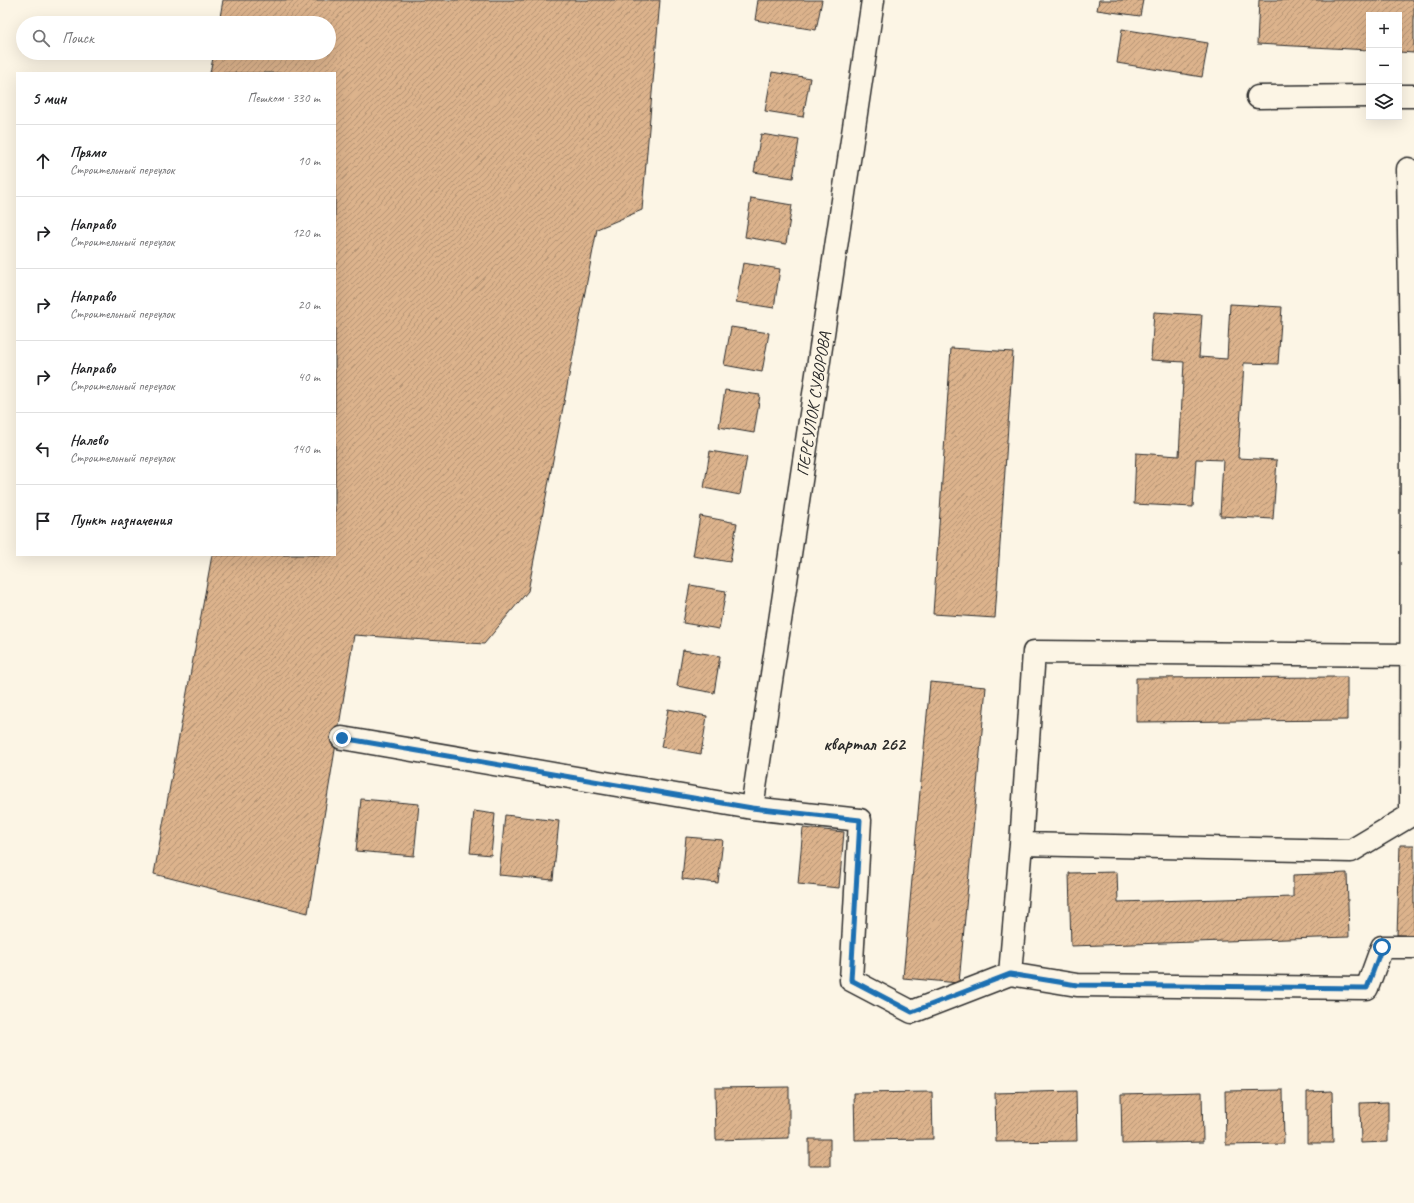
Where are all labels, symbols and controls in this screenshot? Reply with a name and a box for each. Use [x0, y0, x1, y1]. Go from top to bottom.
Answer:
map controls [1366, 12, 1402, 120]
button: + [1366, 12, 1402, 48]
search box [16, 16, 336, 60]
icon: search [30, 27, 52, 49]
text: Поиск [62, 29, 94, 48]
button: − [1366, 48, 1402, 84]
button: layers [1366, 84, 1402, 120]
text: 5 мин [32, 88, 66, 109]
text: Пешком · 330 m [247, 90, 320, 106]
text: Прямо [70, 143, 106, 162]
icon: ahead [32, 150, 54, 172]
text: 10 m [298, 153, 320, 169]
text: Строительный переулок [70, 162, 175, 178]
text: Направо [70, 215, 116, 234]
icon: right [32, 222, 54, 244]
text: 120 m [292, 225, 320, 241]
text: Строительный переулок [70, 234, 175, 250]
text: Направо [70, 287, 116, 306]
icon: right [32, 294, 54, 316]
text: 20 m [298, 297, 320, 313]
text: Строительный переулок [70, 306, 175, 322]
street label: ПЕРЕУЛОК СУВОРОВА [792, 330, 835, 477]
text: Направо [70, 359, 116, 378]
icon: right [32, 366, 54, 388]
text: 40 m [298, 369, 320, 385]
text: Строительный переулок [70, 378, 175, 394]
text: Налево [70, 431, 108, 450]
icon: left [32, 438, 54, 460]
text: 140 m [292, 441, 320, 457]
text: Строительный переулок [70, 450, 175, 466]
icon: arrive [32, 510, 54, 532]
text: Пункт назначения [70, 511, 172, 530]
route end [333, 729, 351, 747]
district label: квартал 262 [823, 733, 907, 755]
route start [1373, 938, 1391, 956]

